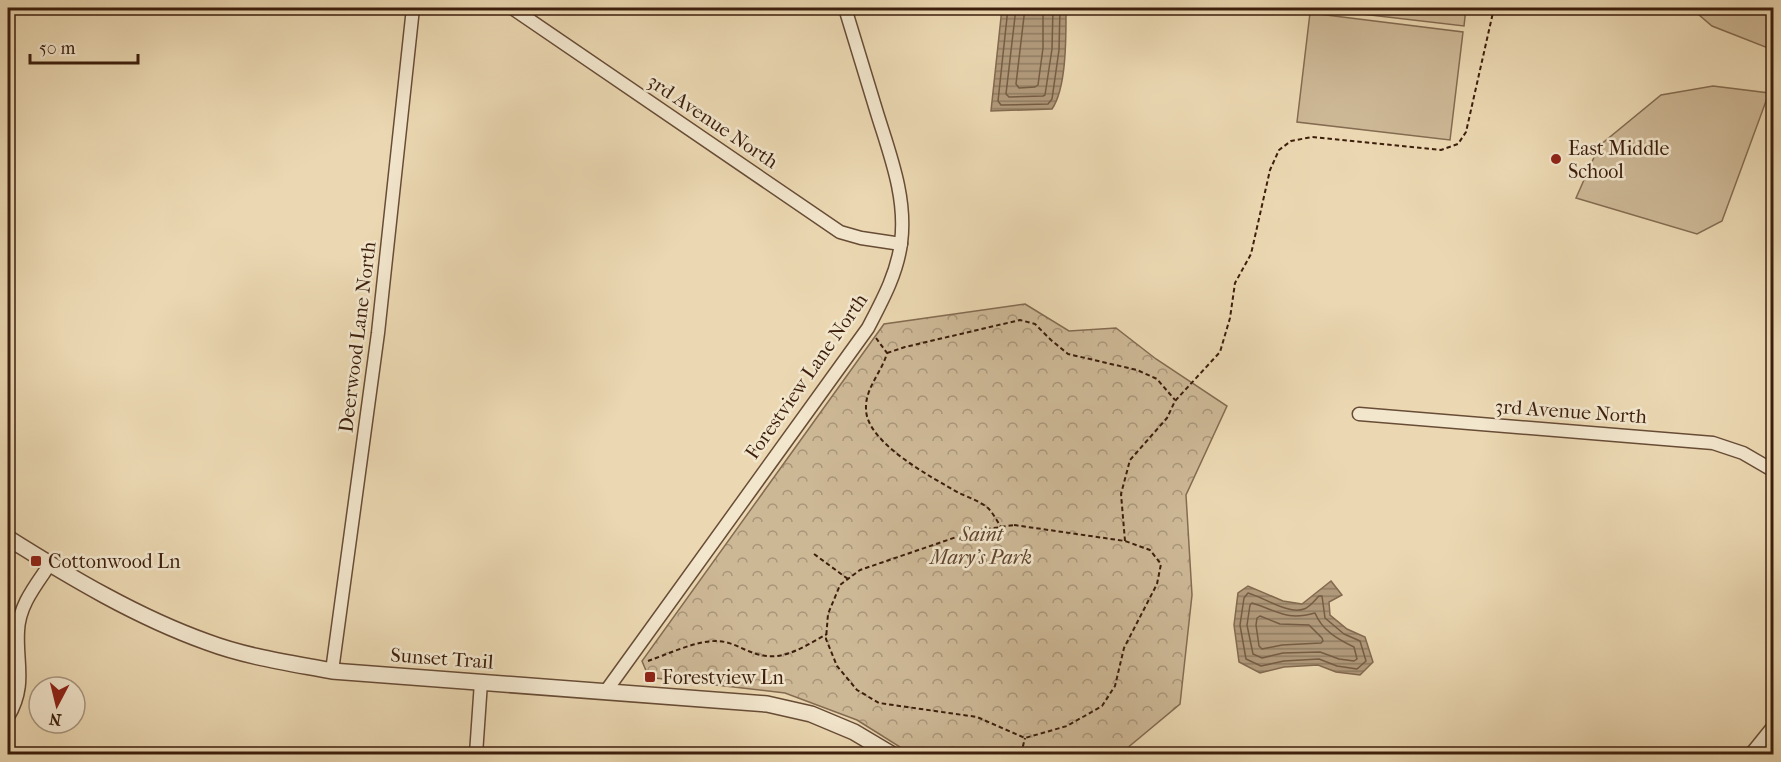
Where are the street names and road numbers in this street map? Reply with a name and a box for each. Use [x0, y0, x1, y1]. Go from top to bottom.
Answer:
street label: 3rd Avenue North [643, 69, 783, 174]
street label: Deerwood Lane North [334, 239, 381, 434]
street label: Forestview Lane North [740, 288, 873, 464]
street label: 3rd Avenue North [1494, 395, 1648, 428]
street label: Sunset Trail [390, 643, 495, 674]

